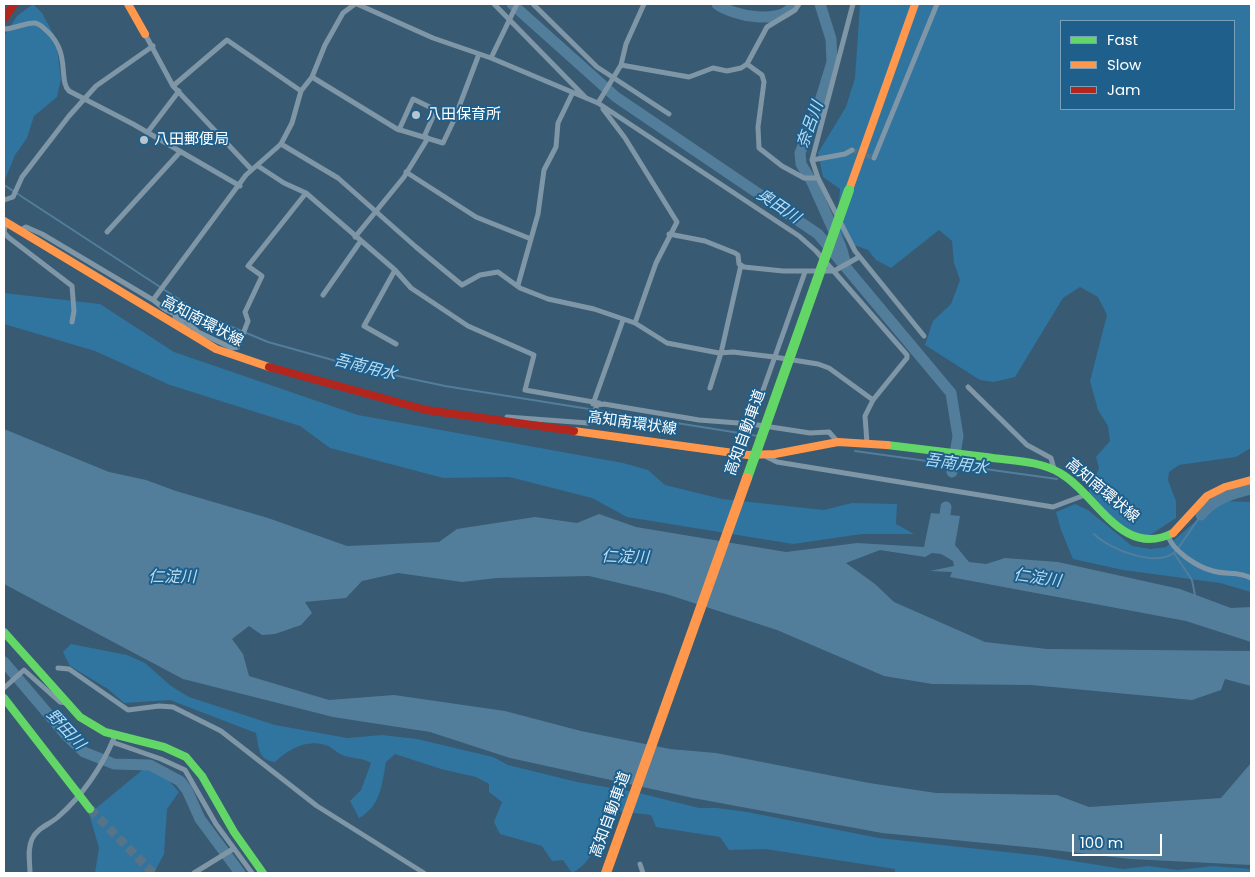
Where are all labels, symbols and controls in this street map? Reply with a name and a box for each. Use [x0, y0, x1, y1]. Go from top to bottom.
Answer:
legend [1060, 20, 1235, 110]
text: Fast [1107, 29, 1138, 50]
text: Slow [1107, 54, 1141, 75]
text: Jam [1107, 79, 1141, 100]
water label: 奈呂川 [794, 99, 828, 151]
place label: 八田保育所 [426, 106, 501, 124]
marker: 八田保育所 [410, 109, 422, 121]
place label: 八田郵便局 [154, 131, 229, 149]
marker: 八田郵便局 [138, 134, 150, 146]
water label: 奥田川 [753, 186, 803, 228]
street label: 高知南環状線 [158, 293, 246, 351]
water label: 吾南用水 [332, 351, 398, 385]
street label: 高知自動車道 [722, 388, 770, 478]
street label: 高知南環状線 [586, 409, 678, 439]
water label: 吾南用水 [923, 451, 989, 479]
street label: 高知南環状線 [1062, 455, 1142, 527]
water label: 仁淀川 [601, 548, 649, 568]
water label: 仁淀川 [1012, 566, 1062, 592]
water label: 仁淀川 [148, 568, 196, 588]
water label: 野田川 [42, 706, 88, 754]
street label: 高知自動車道 [587, 770, 635, 860]
scale bar [1075, 824, 1165, 856]
text: 100 m [1080, 832, 1123, 853]

